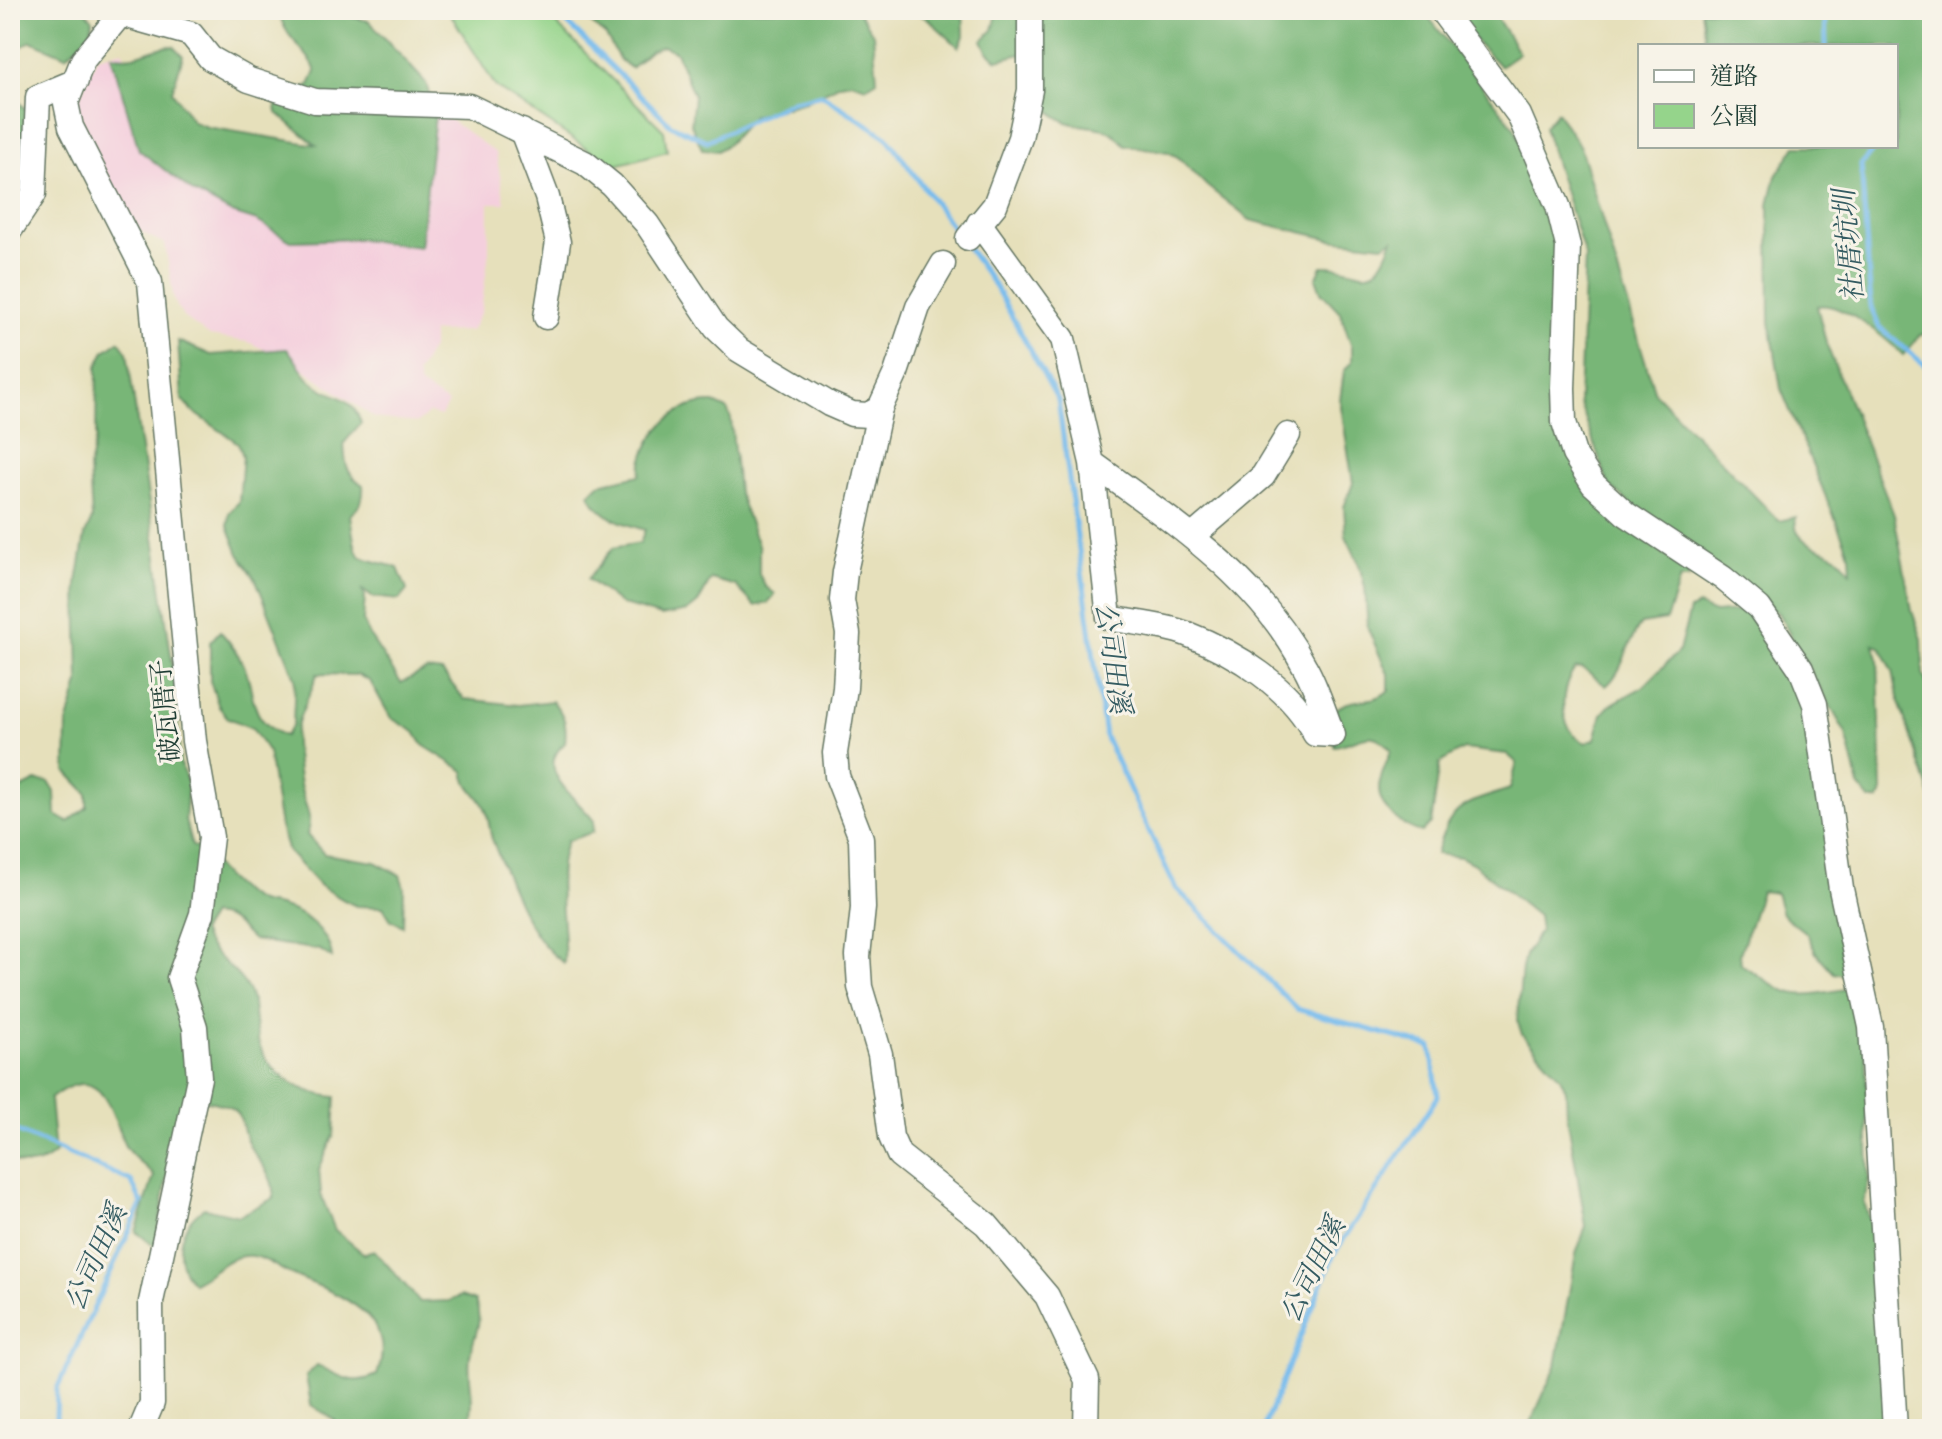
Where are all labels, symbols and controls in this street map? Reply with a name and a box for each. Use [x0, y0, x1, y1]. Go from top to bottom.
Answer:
legend [1638, 44, 1898, 148]
text: 道路 [1710, 60, 1758, 93]
text: 公園 [1710, 100, 1758, 133]
water label: 社厝坑圳 [1825, 184, 1873, 303]
water label: 公司田溪 [1086, 600, 1140, 719]
street label: 破瓦厝子 [143, 657, 188, 764]
water label: 公司田溪 [56, 1196, 137, 1316]
water label: 公司田溪 [1271, 1208, 1356, 1328]

